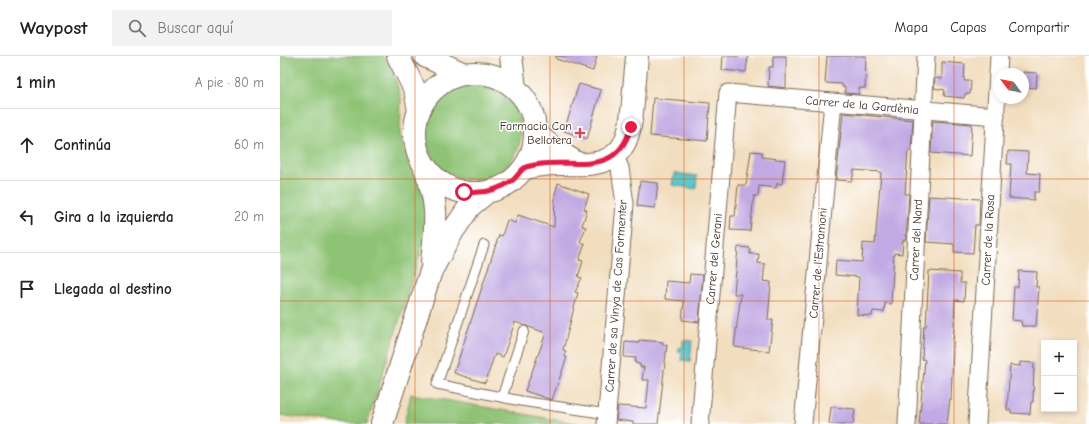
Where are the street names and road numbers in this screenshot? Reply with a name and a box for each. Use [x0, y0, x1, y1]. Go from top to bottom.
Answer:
street label: Carrer de la Gardènia [805, 93, 919, 117]
street label: Carrer de la Rosa [979, 194, 997, 286]
street label: Carrer de sa Vinya de Cas Formenter [602, 199, 630, 393]
street label: Carrer del Nard [907, 199, 925, 281]
street label: Carrer de l'Estramoni [806, 207, 830, 319]
street label: Carrer del Gerani [703, 213, 725, 305]

